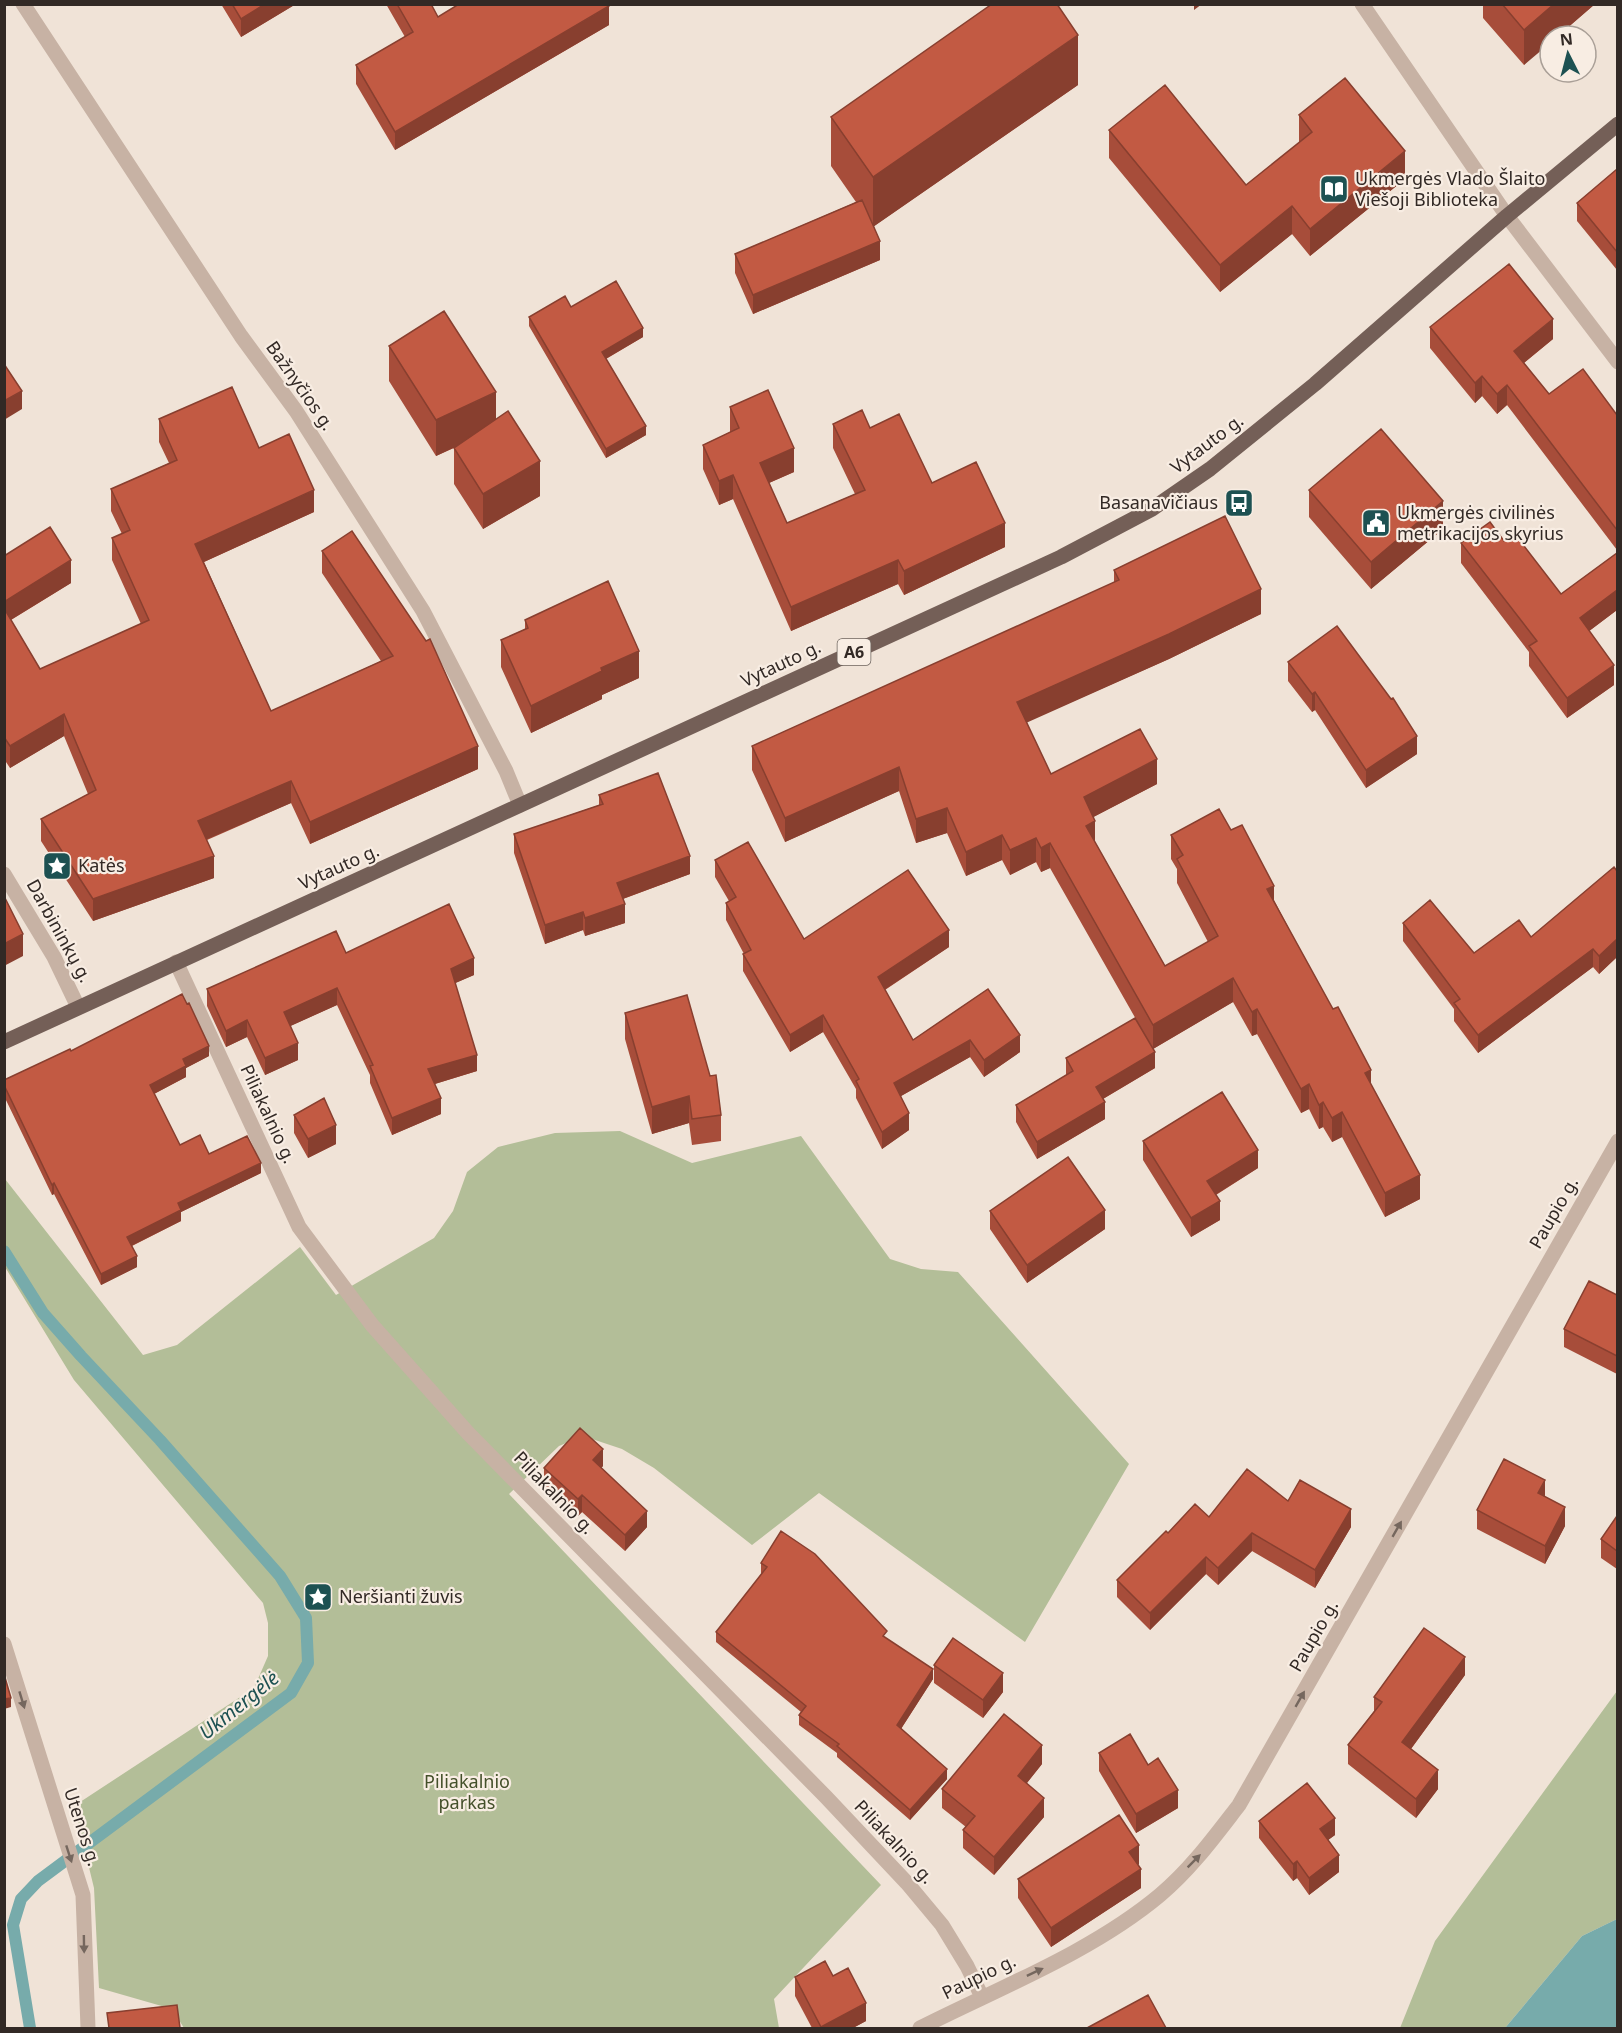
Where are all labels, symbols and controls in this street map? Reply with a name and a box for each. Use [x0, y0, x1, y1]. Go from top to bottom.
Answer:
north arrow [1538, 24, 1598, 84]
text: N [1559, 27, 1574, 51]
place label: Ukmergės Vlado Šlaito Viešoji Biblioteka [1355, 166, 1545, 211]
library icon: Ukmergės Vlado Šlaito Viešoji Biblioteka [1318, 173, 1350, 205]
street label: Bažnyčios g. [261, 336, 340, 435]
street label: Vytauto g. [1165, 408, 1248, 479]
bus stop icon: Basanavičiaus [1223, 487, 1255, 519]
place label: Basanavičiaus [1099, 490, 1218, 514]
place label: Ukmergės civilinės metrikacijos skyrius [1397, 500, 1564, 545]
public building icon: Ukmergės civilinės metrikacijos skyrius [1360, 507, 1392, 539]
street label: Vytauto g. [737, 634, 824, 692]
road number: A6 [838, 639, 870, 665]
street label: Vytauto g. [295, 838, 383, 894]
place icon: Katės [41, 850, 73, 882]
place label: Katės [78, 853, 125, 877]
street label: Darbininkų g. [22, 875, 98, 986]
street label: Piliakalnio g. [236, 1060, 302, 1167]
street label: Paupio g. [1523, 1172, 1583, 1253]
street label: Piliakalnio g. [509, 1446, 600, 1539]
one-way arrow [1392, 1520, 1402, 1537]
place icon: Neršianti žuvis [302, 1581, 334, 1613]
place label: Neršianti žuvis [339, 1584, 463, 1608]
street label: Paupio g. [1283, 1595, 1343, 1676]
water label: Ukmergėlė [193, 1664, 284, 1745]
one-way arrow [18, 1691, 27, 1709]
one-way arrow [1295, 1691, 1306, 1707]
park label: Piliakalnio parkas [424, 1769, 510, 1814]
street label: Utenos g. [59, 1784, 107, 1869]
street label: Piliakalnio g. [850, 1794, 940, 1888]
one-way arrow [65, 1845, 75, 1863]
one-way arrow [1187, 1854, 1201, 1869]
one-way arrow [79, 1934, 89, 1953]
street label: Paupio g. [938, 1948, 1019, 2004]
one-way arrow [1026, 1967, 1043, 1976]

